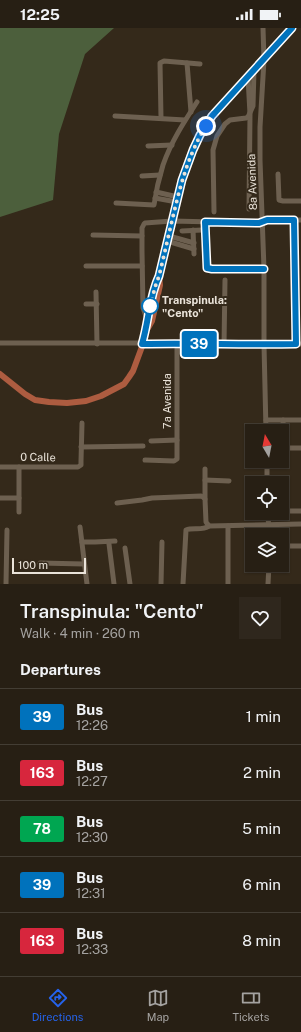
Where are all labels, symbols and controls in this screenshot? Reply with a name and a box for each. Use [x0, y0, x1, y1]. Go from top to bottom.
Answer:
text: 12:25 [20, 6, 60, 23]
your location [196, 116, 216, 136]
street label: 8a Avenida [245, 154, 259, 210]
place label: Transpinula: "Cento" [162, 294, 227, 319]
marker: Transpinula: "Cento" [141, 297, 159, 315]
line badge: 39 [181, 331, 217, 357]
text: 39 [190, 336, 208, 352]
street label: 7a Avenida [161, 373, 173, 429]
north arrow [245, 424, 289, 468]
map controls [245, 424, 289, 572]
street label: 0 Calle [20, 451, 56, 463]
button: locate [245, 476, 289, 520]
button: layers [245, 528, 289, 572]
scale bar [12, 556, 86, 575]
text: 100 m [18, 559, 48, 571]
button: heart [239, 597, 281, 639]
text: Transpinula: "Cento" [20, 600, 204, 622]
text: Walk · 4 min · 260 m [20, 626, 140, 641]
text: Departures [20, 661, 101, 678]
text: Bus [76, 701, 103, 718]
text: 1 min [246, 708, 281, 725]
text: 39 [33, 709, 51, 725]
text: 12:26 [76, 718, 108, 733]
text: Bus [76, 757, 103, 774]
text: 2 min [243, 764, 281, 781]
text: 163 [30, 765, 54, 781]
text: 12:27 [76, 774, 108, 789]
text: Bus [76, 813, 103, 830]
text: 5 min [242, 820, 281, 837]
text: 78 [33, 821, 51, 837]
text: 12:30 [76, 830, 108, 845]
text: Bus [76, 869, 103, 886]
text: 6 min [243, 876, 281, 893]
text: 39 [33, 877, 51, 893]
text: 12:31 [76, 886, 105, 901]
text: Bus [76, 925, 103, 942]
text: 8 min [242, 932, 281, 949]
text: 163 [30, 933, 54, 949]
text: 12:33 [76, 942, 108, 957]
tab: Directions [32, 987, 83, 1023]
tab: Map [147, 987, 169, 1023]
tab: Tickets [232, 987, 269, 1023]

